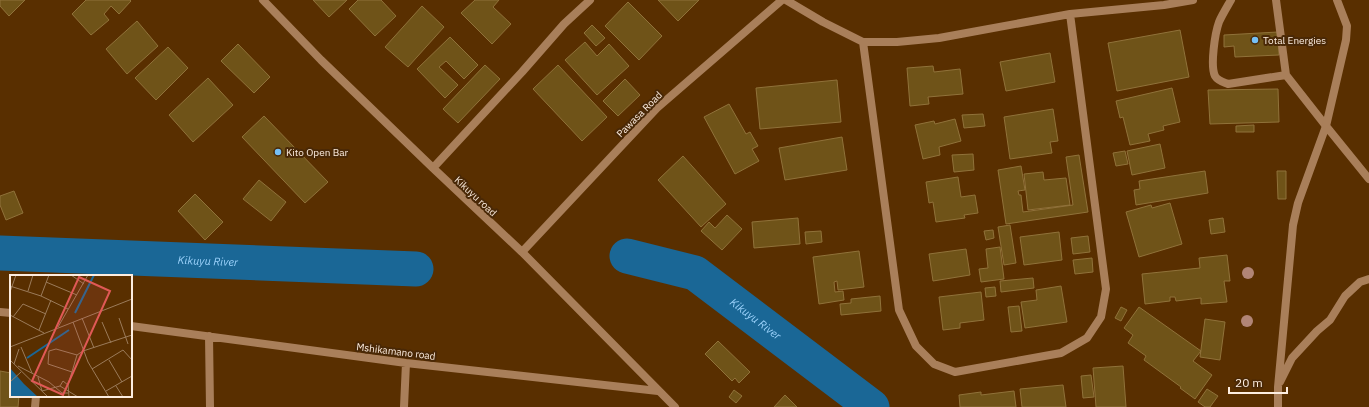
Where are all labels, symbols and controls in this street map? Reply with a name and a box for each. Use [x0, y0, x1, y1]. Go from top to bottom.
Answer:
place label: Total Energies [1263, 34, 1326, 47]
marker: Total Energies [1250, 35, 1260, 45]
street label: Pawasa Road [614, 89, 665, 140]
place label: Kito Open Bar [286, 146, 349, 159]
marker: Kito Open Bar [273, 147, 283, 157]
street label: Kikuyu road [452, 174, 500, 219]
water label: Kikuyu River [177, 253, 239, 269]
inset map [10, 275, 132, 397]
water label: Kikuyu River [727, 295, 785, 343]
street label: Mshikamano road [356, 340, 436, 363]
scale bar [1229, 369, 1287, 395]
text: 20 m [1235, 375, 1263, 390]

